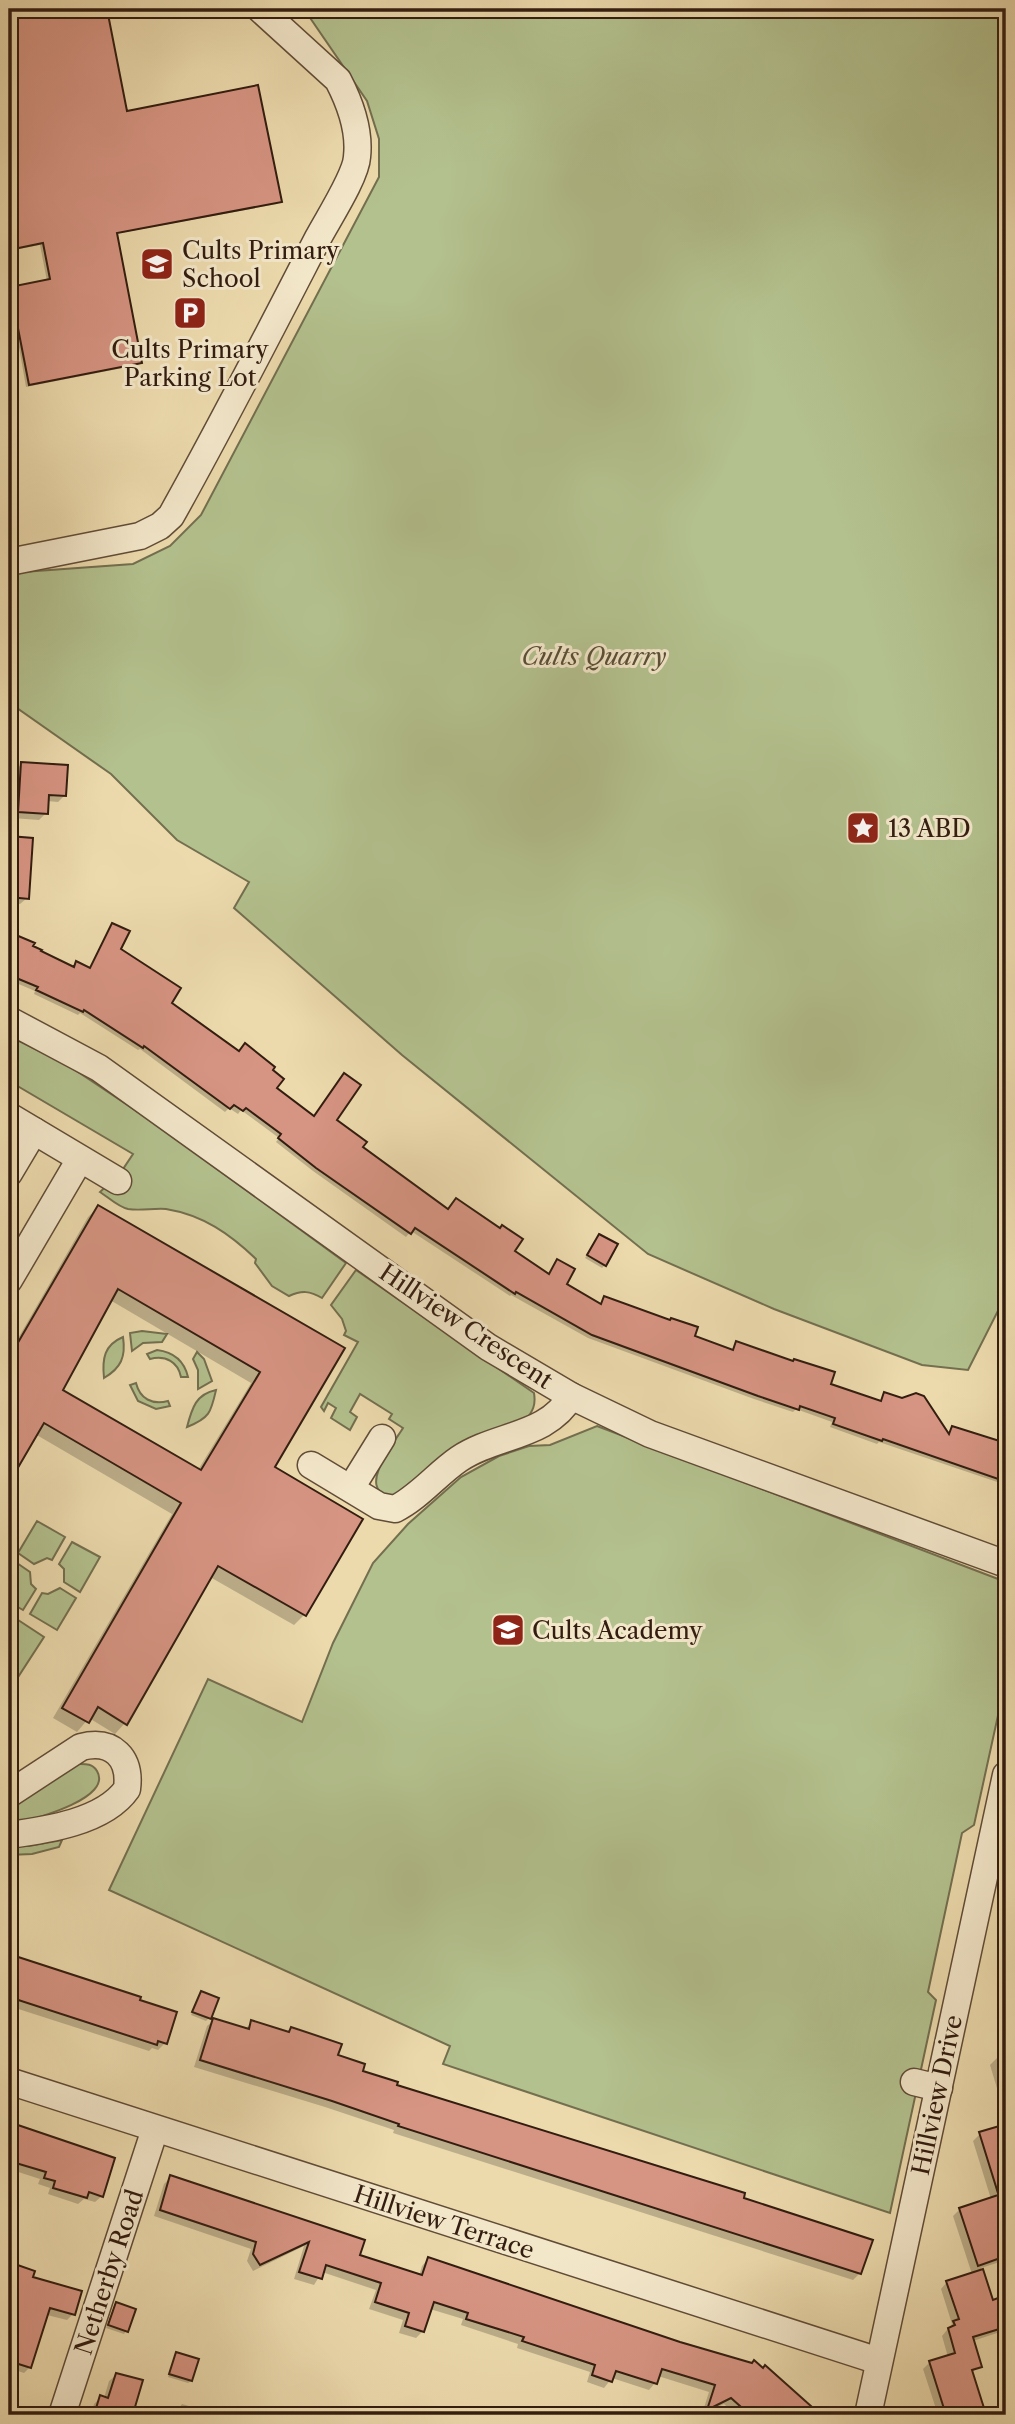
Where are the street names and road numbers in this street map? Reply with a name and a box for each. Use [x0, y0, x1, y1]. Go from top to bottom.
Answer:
street label: Hillview Crescent [374, 1257, 558, 1395]
street label: Hillview Drive [906, 2012, 968, 2178]
street label: Hillview Terrace [350, 2179, 538, 2265]
street label: Netherby Road [69, 2185, 149, 2358]

